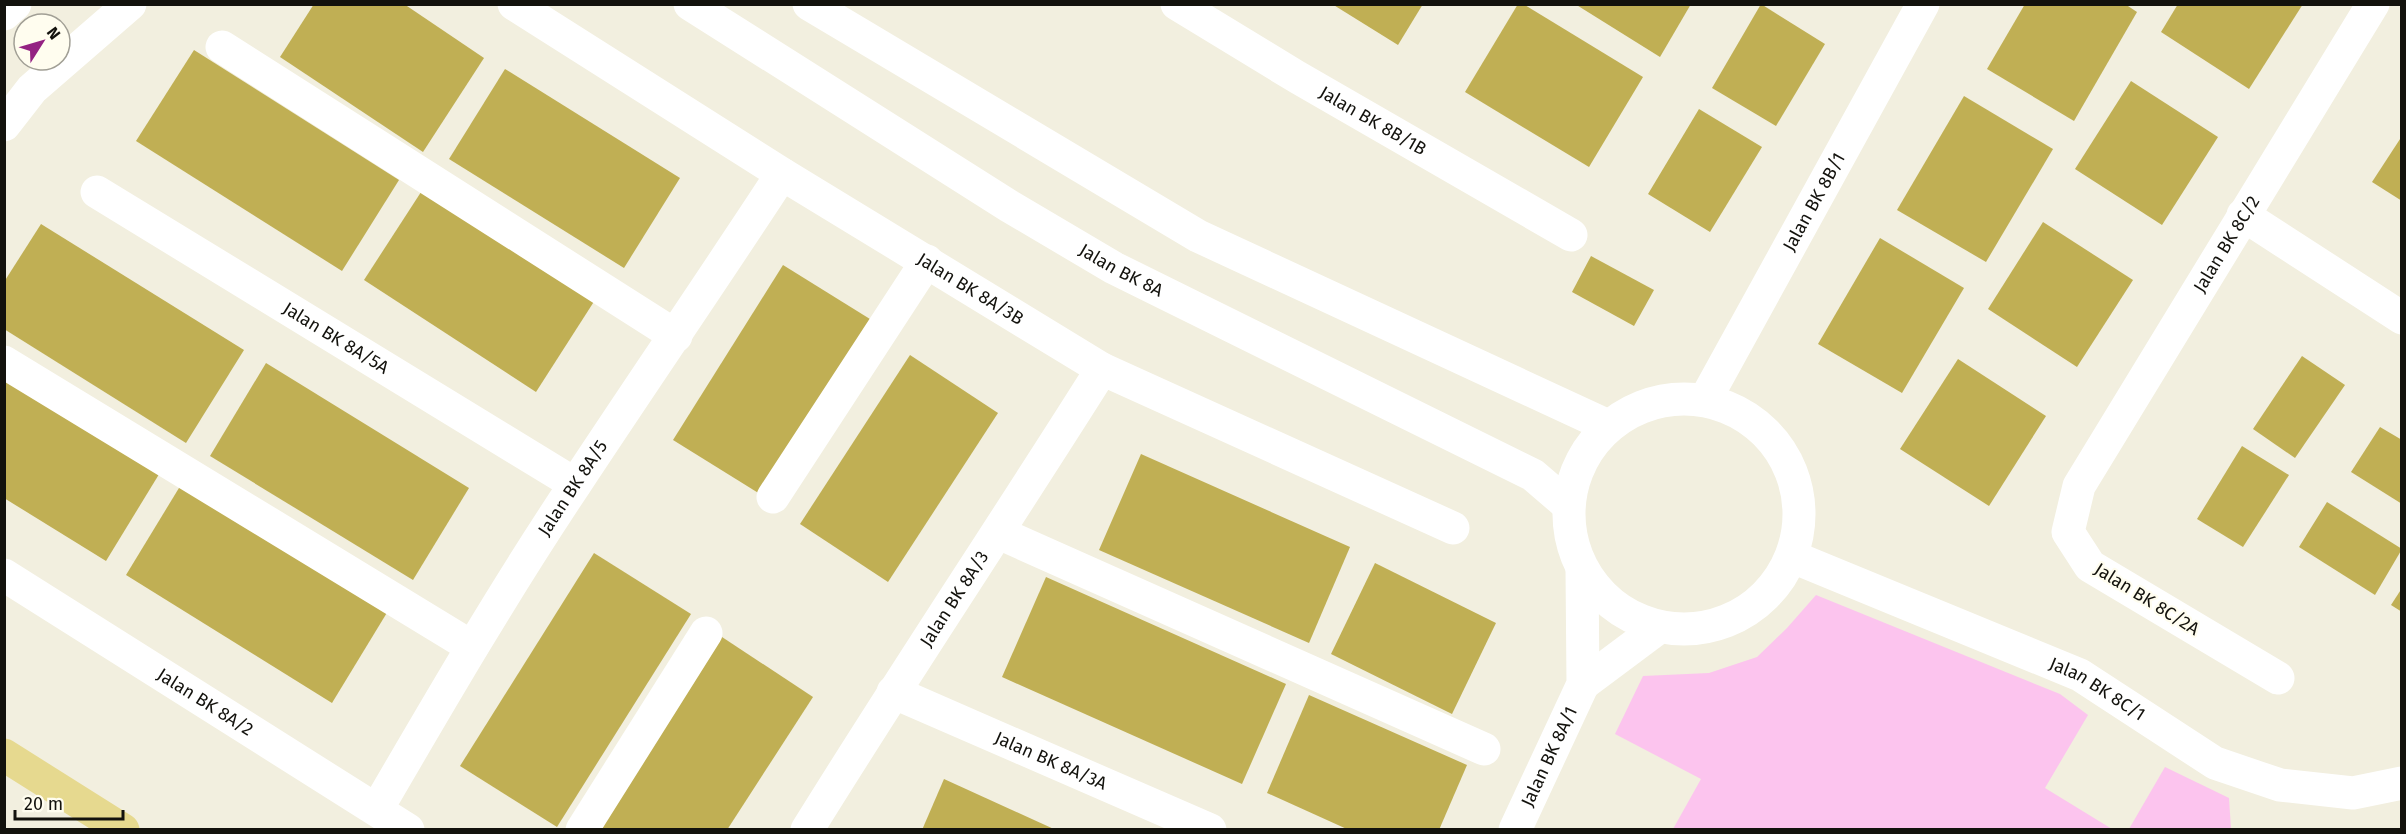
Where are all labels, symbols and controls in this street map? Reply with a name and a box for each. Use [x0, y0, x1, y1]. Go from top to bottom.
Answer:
north arrow [12, 12, 72, 72]
text: N [43, 23, 64, 43]
street label: Jalan BK 8B/1B [1315, 81, 1430, 160]
street label: Jalan BK 8B/1 [1778, 149, 1850, 255]
street label: Jalan BK 8C/2 [2189, 192, 2264, 296]
street label: Jalan BK 8A [1075, 239, 1167, 302]
street label: Jalan BK 8A/3B [913, 248, 1028, 330]
street label: Jalan BK 8A/5A [279, 297, 394, 379]
street label: Jalan BK 8A/5 [533, 436, 612, 540]
street label: Jalan BK 8A/3 [915, 547, 993, 651]
street label: Jalan BK 8C/2A [2090, 558, 2204, 640]
street label: Jalan BK 8C/1 [2046, 653, 2149, 726]
street label: Jalan BK 8A/2 [153, 663, 258, 741]
street label: Jalan BK 8A/1 [1516, 703, 1582, 810]
street label: Jalan BK 8A/3A [991, 727, 1111, 795]
scale bar [15, 783, 123, 821]
text: 20 m [24, 793, 63, 815]

